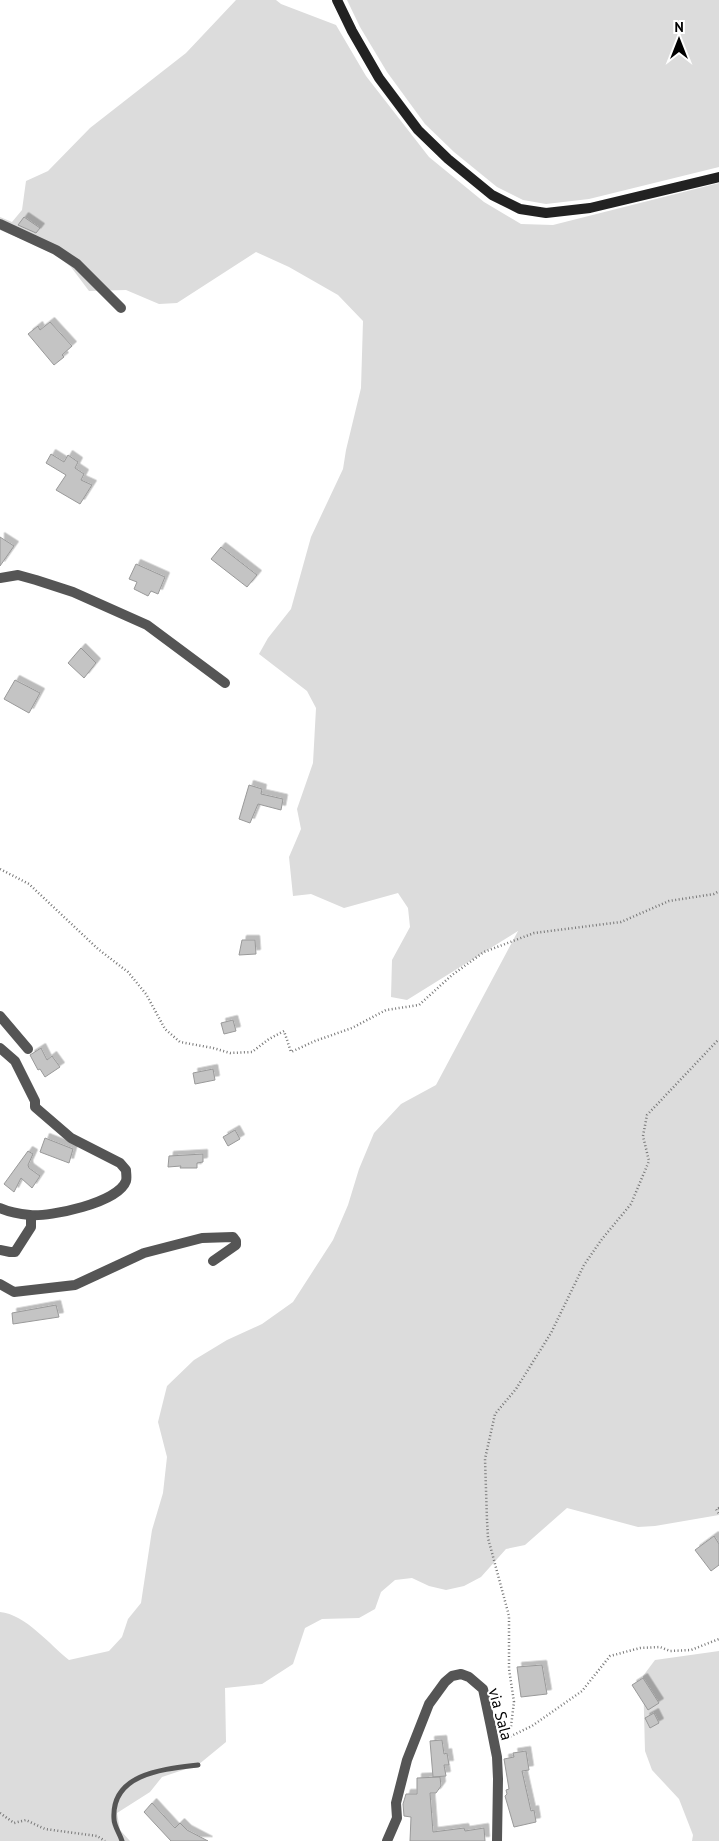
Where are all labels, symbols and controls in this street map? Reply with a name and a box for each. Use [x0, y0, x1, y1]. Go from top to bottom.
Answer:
north arrow [654, 15, 704, 65]
text: N [674, 18, 684, 36]
street label: via Sala [484, 1686, 518, 1742]

